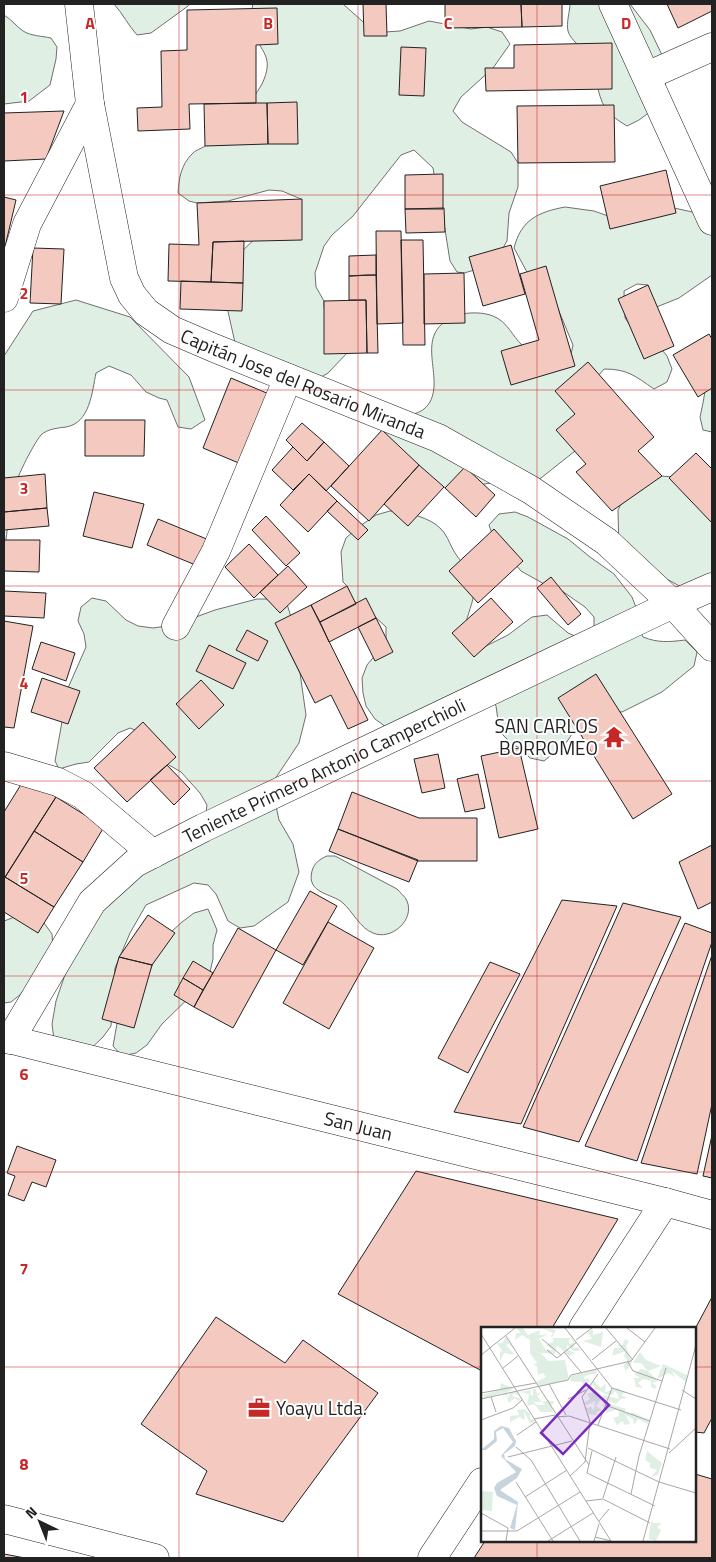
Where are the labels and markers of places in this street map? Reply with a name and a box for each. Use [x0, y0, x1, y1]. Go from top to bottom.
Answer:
place label: SAN CARLOS BORROMEO [495, 711, 598, 762]
temple icon: SAN CARLOS BORROMEO [601, 724, 627, 750]
place label: Yoayu Ltda. [276, 1393, 367, 1422]
office icon: Yoayu Ltda. [246, 1395, 272, 1421]

